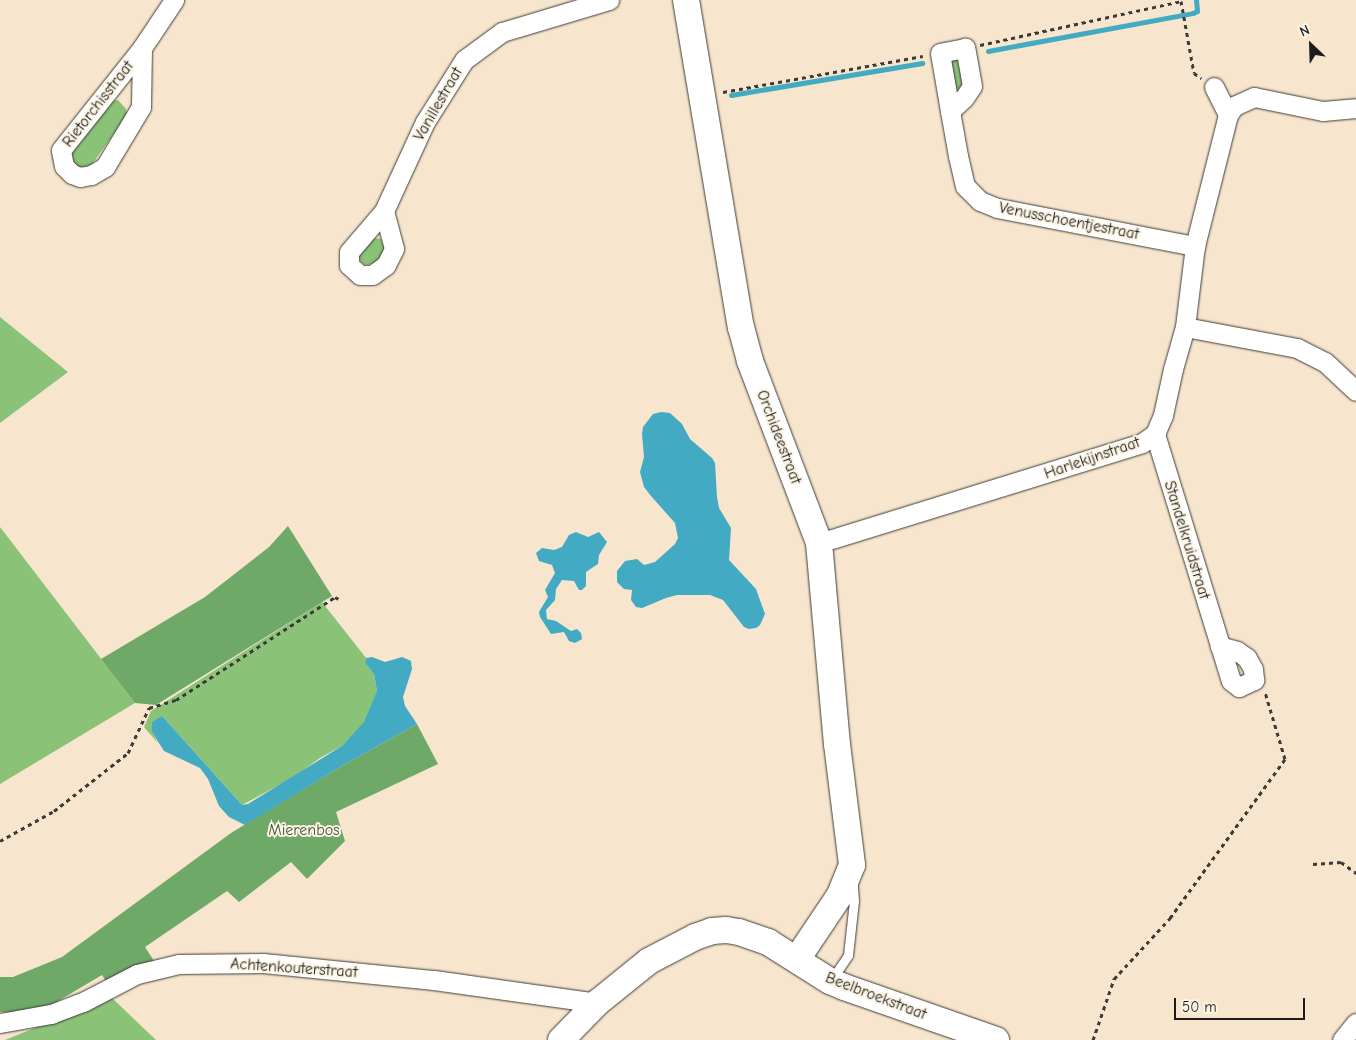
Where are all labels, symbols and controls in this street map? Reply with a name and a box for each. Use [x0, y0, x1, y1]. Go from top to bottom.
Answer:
north arrow [1286, 20, 1336, 70]
text: N [1297, 21, 1312, 40]
street label: Rietorchisstraat [58, 57, 138, 151]
street label: Vanillestraat [409, 64, 467, 144]
street label: Venusschoentjestraat [997, 198, 1141, 244]
street label: Orchideestraat [752, 387, 806, 487]
street label: Harlekijnstraat [1042, 433, 1142, 483]
street label: Standelkruidstraat [1160, 478, 1214, 602]
park label: Mierenbos [268, 820, 340, 840]
street label: Achtenkouterstraat [230, 954, 358, 982]
street label: Beelbroekstraat [823, 968, 929, 1024]
scale bar [1176, 988, 1307, 1020]
text: 50 m [1182, 998, 1217, 1016]

